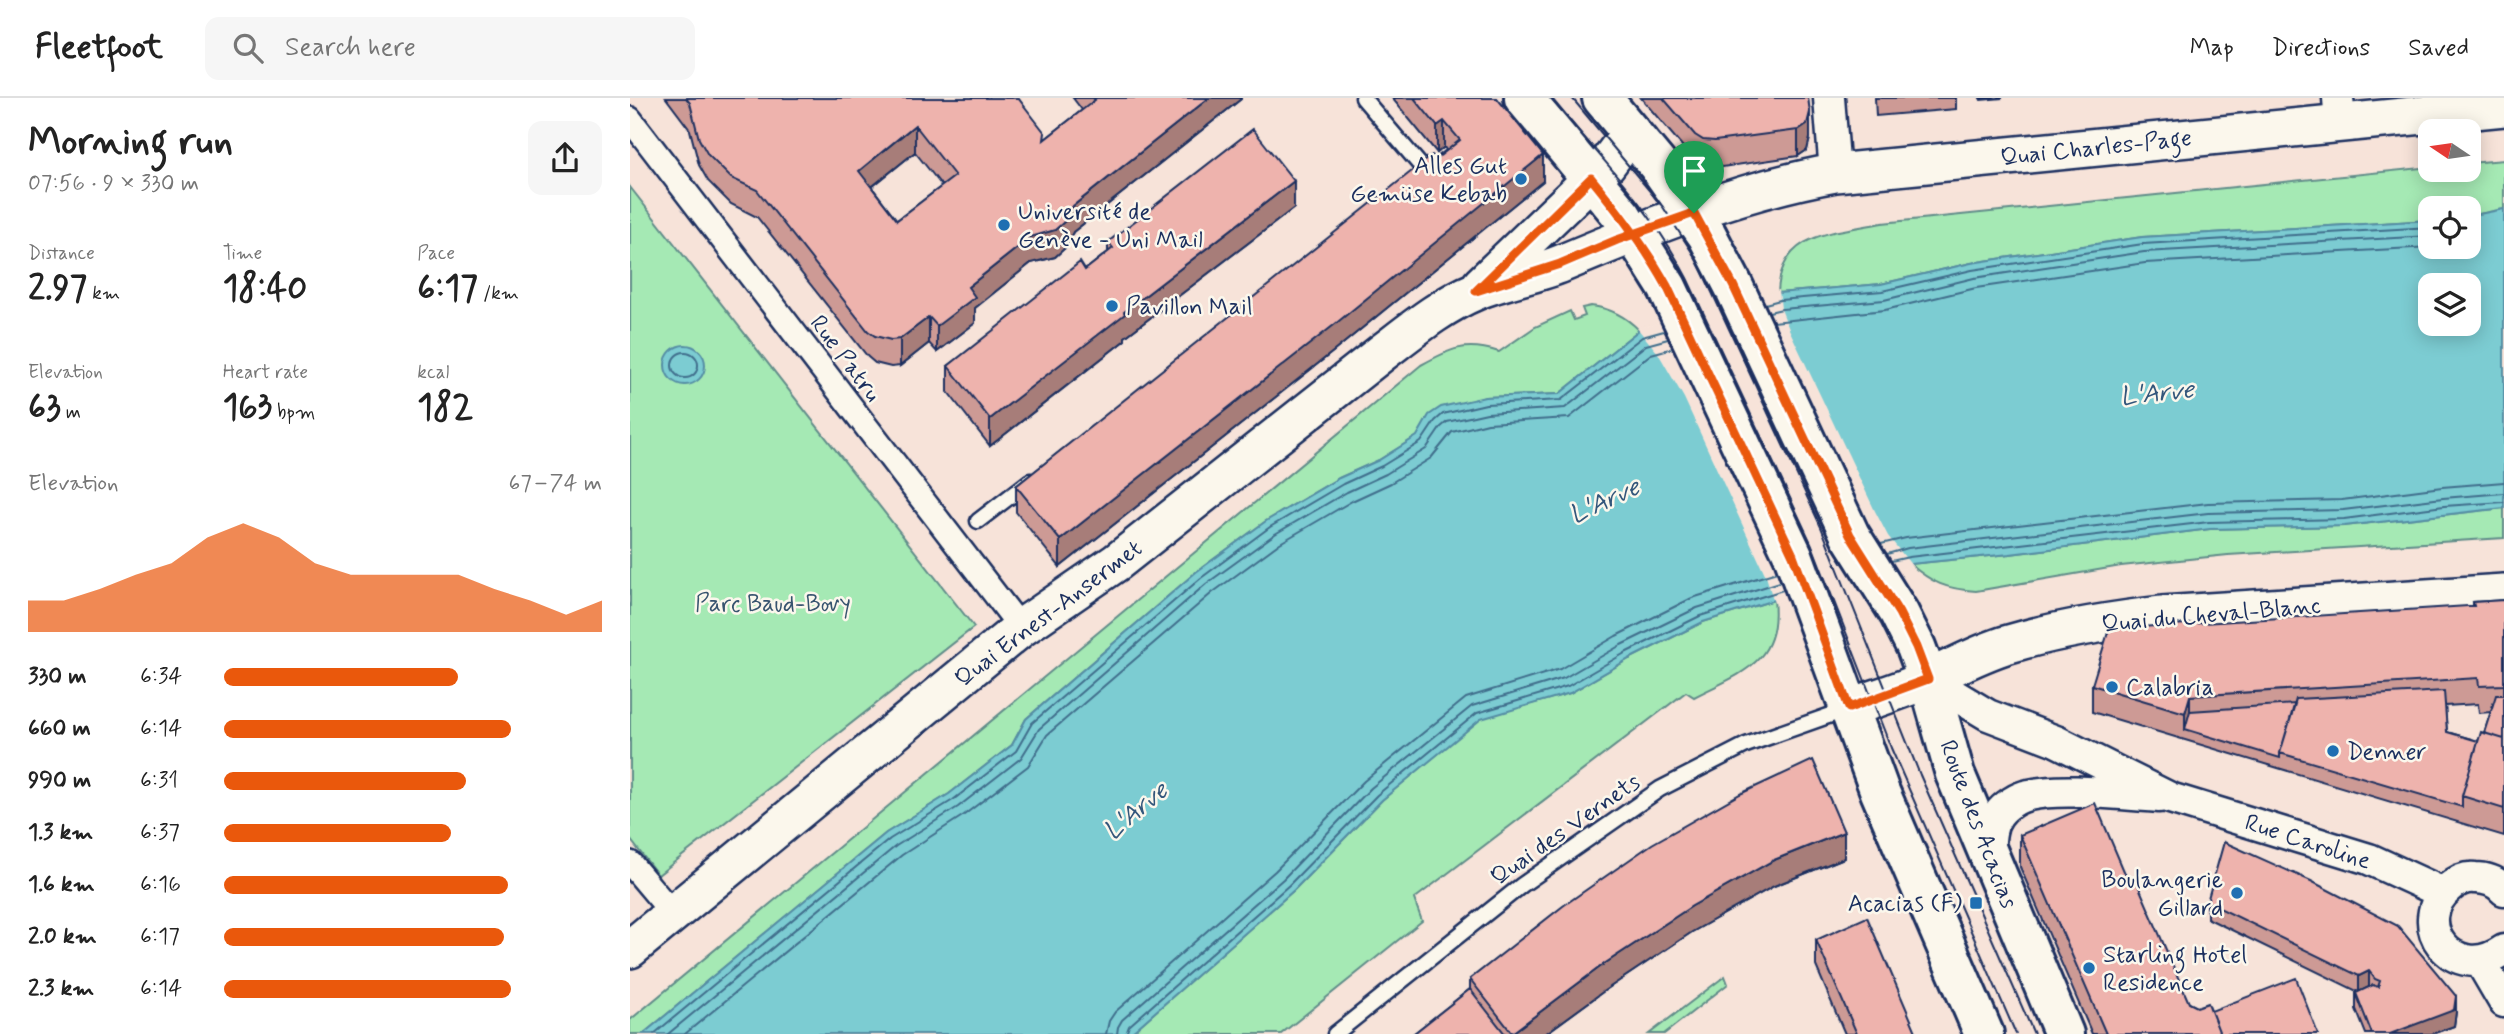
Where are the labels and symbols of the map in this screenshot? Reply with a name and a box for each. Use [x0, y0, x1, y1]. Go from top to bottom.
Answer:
north arrow [2418, 119, 2482, 182]
street label: Quai Charles-Page [1999, 123, 2194, 177]
pin [1664, 141, 1724, 213]
place label: Alles Gut Gemüse Kebab [1350, 151, 1507, 210]
marker: Alles Gut Gemüse Kebab [1513, 171, 1529, 187]
place label: Université de Genève - Uni Mail [1018, 197, 1203, 256]
marker: Université de Genève - Uni Mail [996, 217, 1012, 233]
place label: Pavillon Mail [1126, 292, 1253, 323]
marker: Pavillon Mail [1104, 298, 1120, 314]
street label: Rue Patru [802, 309, 888, 409]
water label: L'Arve [2119, 373, 2197, 415]
water label: L'Arve [1564, 470, 1647, 533]
street label: Quai Ernest-Ansermet [949, 534, 1149, 695]
park label: Parc Baud-Bovy [695, 589, 851, 620]
street label: Quai du Cheval-Blanc [2100, 590, 2322, 641]
place label: Calabria [2126, 673, 2214, 704]
marker: Calabria [2104, 679, 2120, 695]
street label: Route des Acacias [1931, 736, 2024, 914]
place label: Denner [2347, 737, 2427, 768]
marker: Denner [2325, 743, 2341, 759]
street label: Quai des Vernets [1485, 767, 1647, 893]
water label: L'Arve [1097, 774, 1177, 848]
street label: Rue Caroline [2241, 807, 2375, 877]
place label: Boulangerie Gillard [2101, 865, 2223, 924]
marker: Boulangerie Gillard [2229, 885, 2245, 901]
place label: Acacias (F) [1848, 889, 1962, 920]
marker: Acacias (F) [1968, 895, 1984, 911]
place label: Starling Hotel Residence [2103, 940, 2247, 999]
marker: Starling Hotel Residence [2081, 960, 2097, 976]

